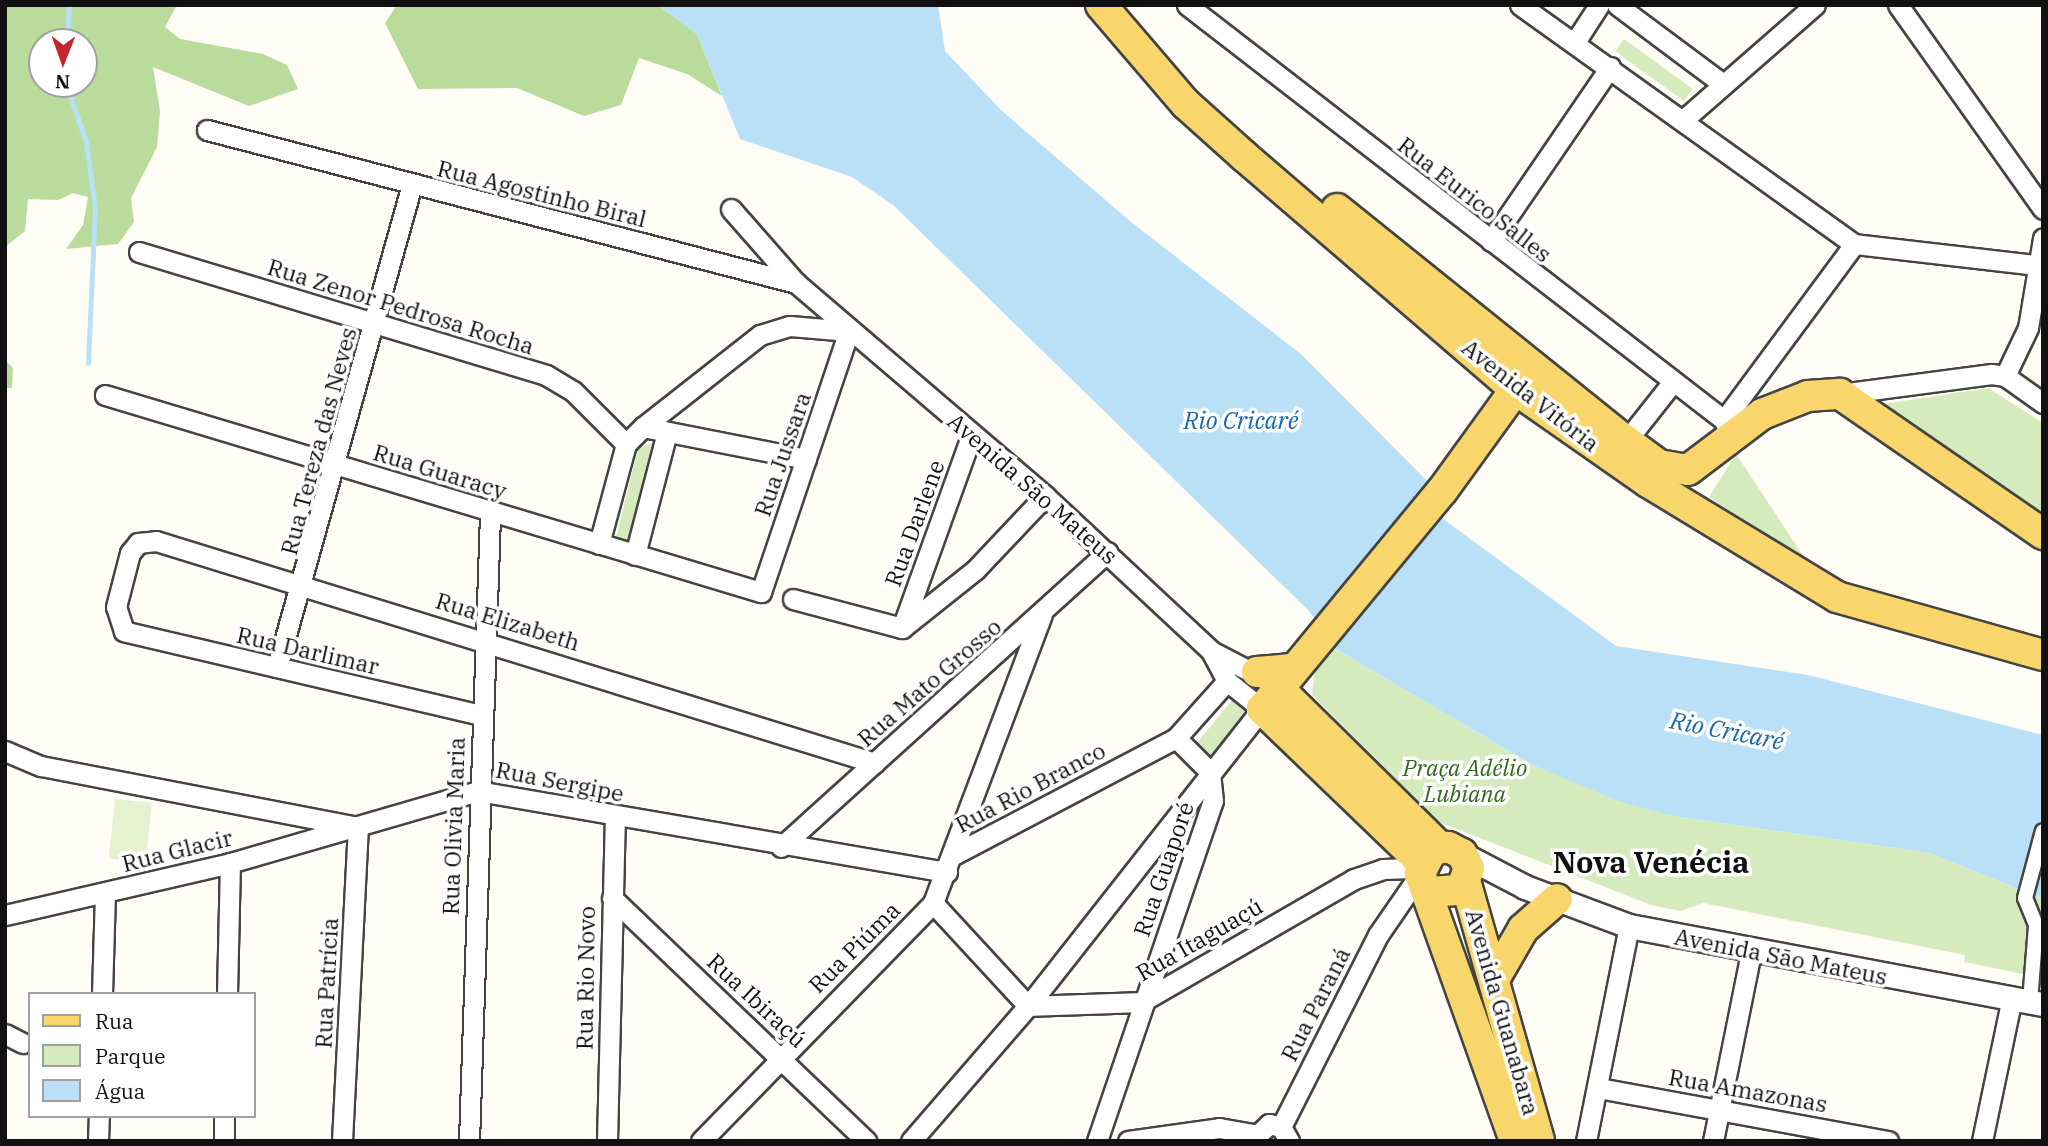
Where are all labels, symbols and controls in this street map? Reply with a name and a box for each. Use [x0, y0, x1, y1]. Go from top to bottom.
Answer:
north arrow [28, 28, 98, 98]
text: N [55, 70, 70, 94]
street label: Rua Eurico Salles [1393, 130, 1557, 268]
street label: Rua Agostinho Biral [435, 154, 649, 232]
street label: Rua Zenor Pedrosa Rocha [264, 252, 538, 360]
street label: Rua Tereza das Neves [274, 324, 362, 558]
street label: Avenida Vitória [1457, 333, 1605, 457]
street label: Rua Jussara [748, 388, 816, 520]
street label: Avenida São Mateus [942, 407, 1124, 569]
water label: Rio Cricaré [1184, 407, 1298, 435]
street label: Rua Guaracy [370, 438, 510, 504]
street label: Rua Darlene [878, 456, 950, 590]
street label: Rua Elizabeth [433, 586, 583, 656]
street label: Rua Mato Grosso [852, 612, 1006, 752]
street label: Rua Darlimar [234, 620, 382, 680]
water label: Rio Cricaré [1668, 706, 1786, 756]
street label: Rua Rio Branco [950, 736, 1110, 838]
street label: Rua Olivia Maria [436, 737, 470, 915]
park label: Praça Adélio Lubiana [1403, 753, 1527, 807]
street label: Rua Sergipe [494, 755, 626, 807]
street label: Rua Guaporé [1127, 798, 1199, 940]
street label: Rua Glacir [119, 823, 235, 877]
district label: Nova Venécia [1553, 844, 1749, 880]
street label: Rua Itaguaçú [1131, 892, 1267, 986]
street label: Rua Piúma [803, 896, 905, 998]
street label: Rua Rio Novo [570, 906, 600, 1050]
street label: Avenida Guanabara [1460, 906, 1546, 1118]
street label: Rua Patrícia [309, 917, 343, 1049]
street label: Avenida São Mateus [1672, 922, 1890, 990]
street label: Rua Paraná [1275, 942, 1355, 1066]
street label: Rua Ibiraçú [702, 947, 812, 1053]
legend [28, 992, 256, 1118]
text: Rua [95, 1007, 133, 1035]
text: Parque [95, 1042, 165, 1070]
street label: Rua Amazonas [1667, 1062, 1829, 1118]
text: Água [95, 1077, 145, 1105]

